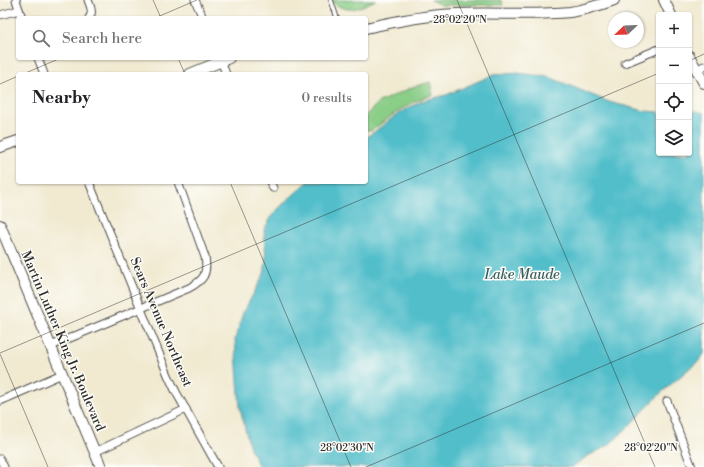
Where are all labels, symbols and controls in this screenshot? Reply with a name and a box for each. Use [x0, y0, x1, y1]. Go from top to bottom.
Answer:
north arrow [608, 12, 644, 48]
map controls [656, 12, 692, 156]
button: + [656, 12, 692, 48]
text: 28°02'20"N [433, 14, 487, 26]
search box [16, 16, 368, 60]
icon: search [30, 27, 52, 49]
text: Search here [62, 29, 142, 48]
button: − [656, 48, 692, 84]
button: locate [656, 84, 692, 120]
text: Nearby [32, 87, 91, 109]
text: 0 results [301, 90, 352, 106]
button: layers [656, 120, 692, 156]
street label: Martin Luther King Jr. Boulevard [18, 248, 109, 434]
street label: Sears Avenue Northeast [126, 255, 196, 389]
water label: Lake Maude [483, 266, 560, 284]
text: 28°02'30"N [320, 442, 374, 454]
text: 28°02'20"N [624, 442, 678, 454]

